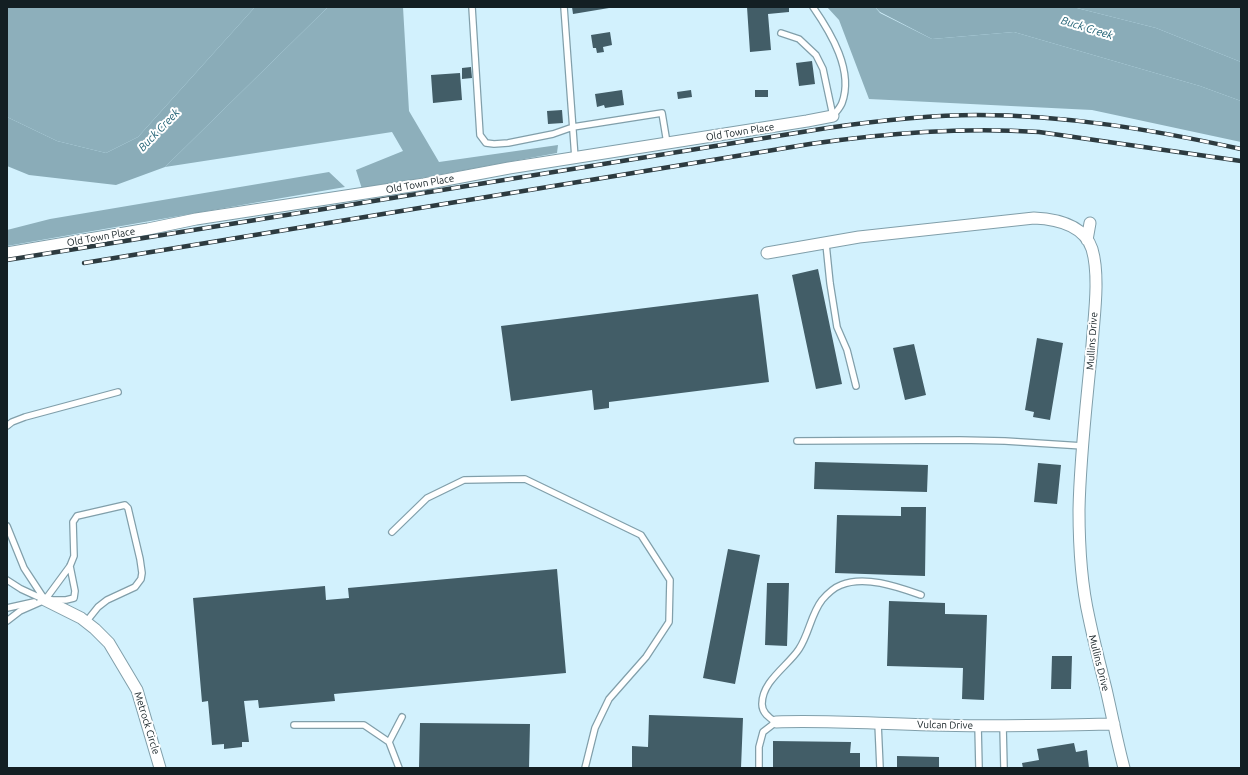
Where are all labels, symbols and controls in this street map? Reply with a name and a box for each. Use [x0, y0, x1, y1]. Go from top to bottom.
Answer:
water label: Buck Creek [1059, 14, 1115, 42]
water label: Buck Creek [136, 106, 182, 154]
street label: Old Town Place [705, 121, 775, 143]
street label: Old Town Place [385, 172, 455, 196]
street label: Old Town Place [66, 225, 136, 249]
street label: Mullins Drive [1084, 312, 1100, 370]
street label: Mullins Drive [1086, 633, 1112, 693]
street label: Metrock Circle [132, 690, 162, 756]
street label: Vulcan Drive [917, 719, 973, 731]

